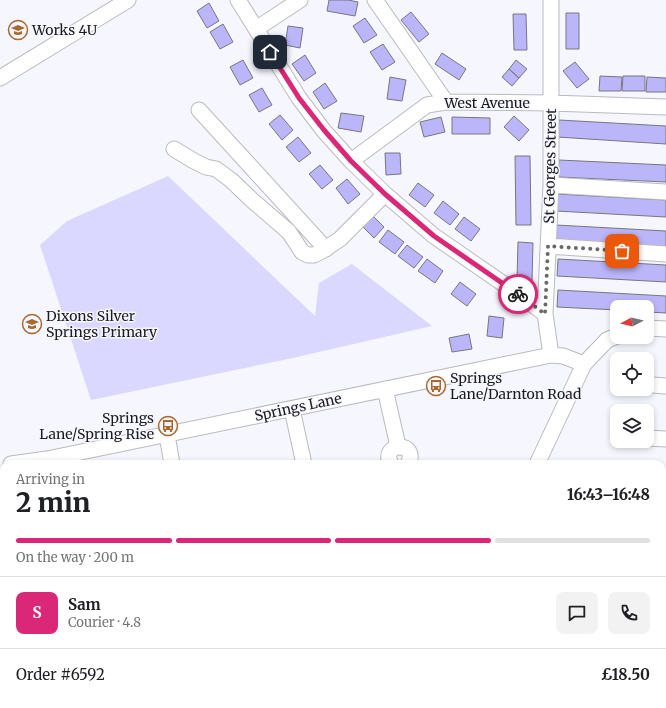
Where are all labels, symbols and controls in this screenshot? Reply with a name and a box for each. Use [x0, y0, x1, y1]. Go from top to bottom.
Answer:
school or university icon: Works 4U [7, 19, 29, 41]
place label: Works 4U [31, 21, 98, 39]
pin [253, 35, 287, 69]
icon: home [259, 41, 281, 63]
street label: West Avenue [443, 94, 530, 112]
street label: St Georges Street [540, 108, 560, 224]
pin [605, 234, 639, 268]
icon: bag [611, 240, 633, 262]
courier [498, 274, 538, 314]
icon: bike [507, 283, 529, 305]
north arrow [610, 300, 654, 344]
map controls [610, 300, 654, 448]
place label: Dixons Silver Springs Primary [46, 307, 158, 341]
school or university icon: Dixons Silver Springs Primary [21, 313, 43, 335]
button: locate [610, 352, 654, 396]
place label: Springs Lane/Darnton Road [450, 369, 582, 403]
bus stop icon: Springs Lane/Darnton Road [425, 375, 447, 397]
street label: Springs Lane [253, 389, 343, 425]
button: layers [610, 404, 654, 448]
place label: Springs Lane/Spring Rise [39, 409, 154, 443]
bus stop icon: Springs Lane/Spring Rise [157, 415, 179, 437]
text: Arriving in [16, 471, 85, 488]
text: 16:43–16:48 [567, 485, 650, 504]
text: 2 min [16, 486, 90, 519]
text: On the way · 200 m [16, 549, 134, 566]
button: chat [556, 592, 598, 634]
button: phone [608, 592, 650, 634]
text: Sam [68, 595, 101, 614]
text: S [32, 603, 42, 622]
text: Courier · 4.8 [68, 614, 141, 631]
text: Order #6592 [16, 665, 105, 684]
text: £18.50 [601, 665, 650, 684]

